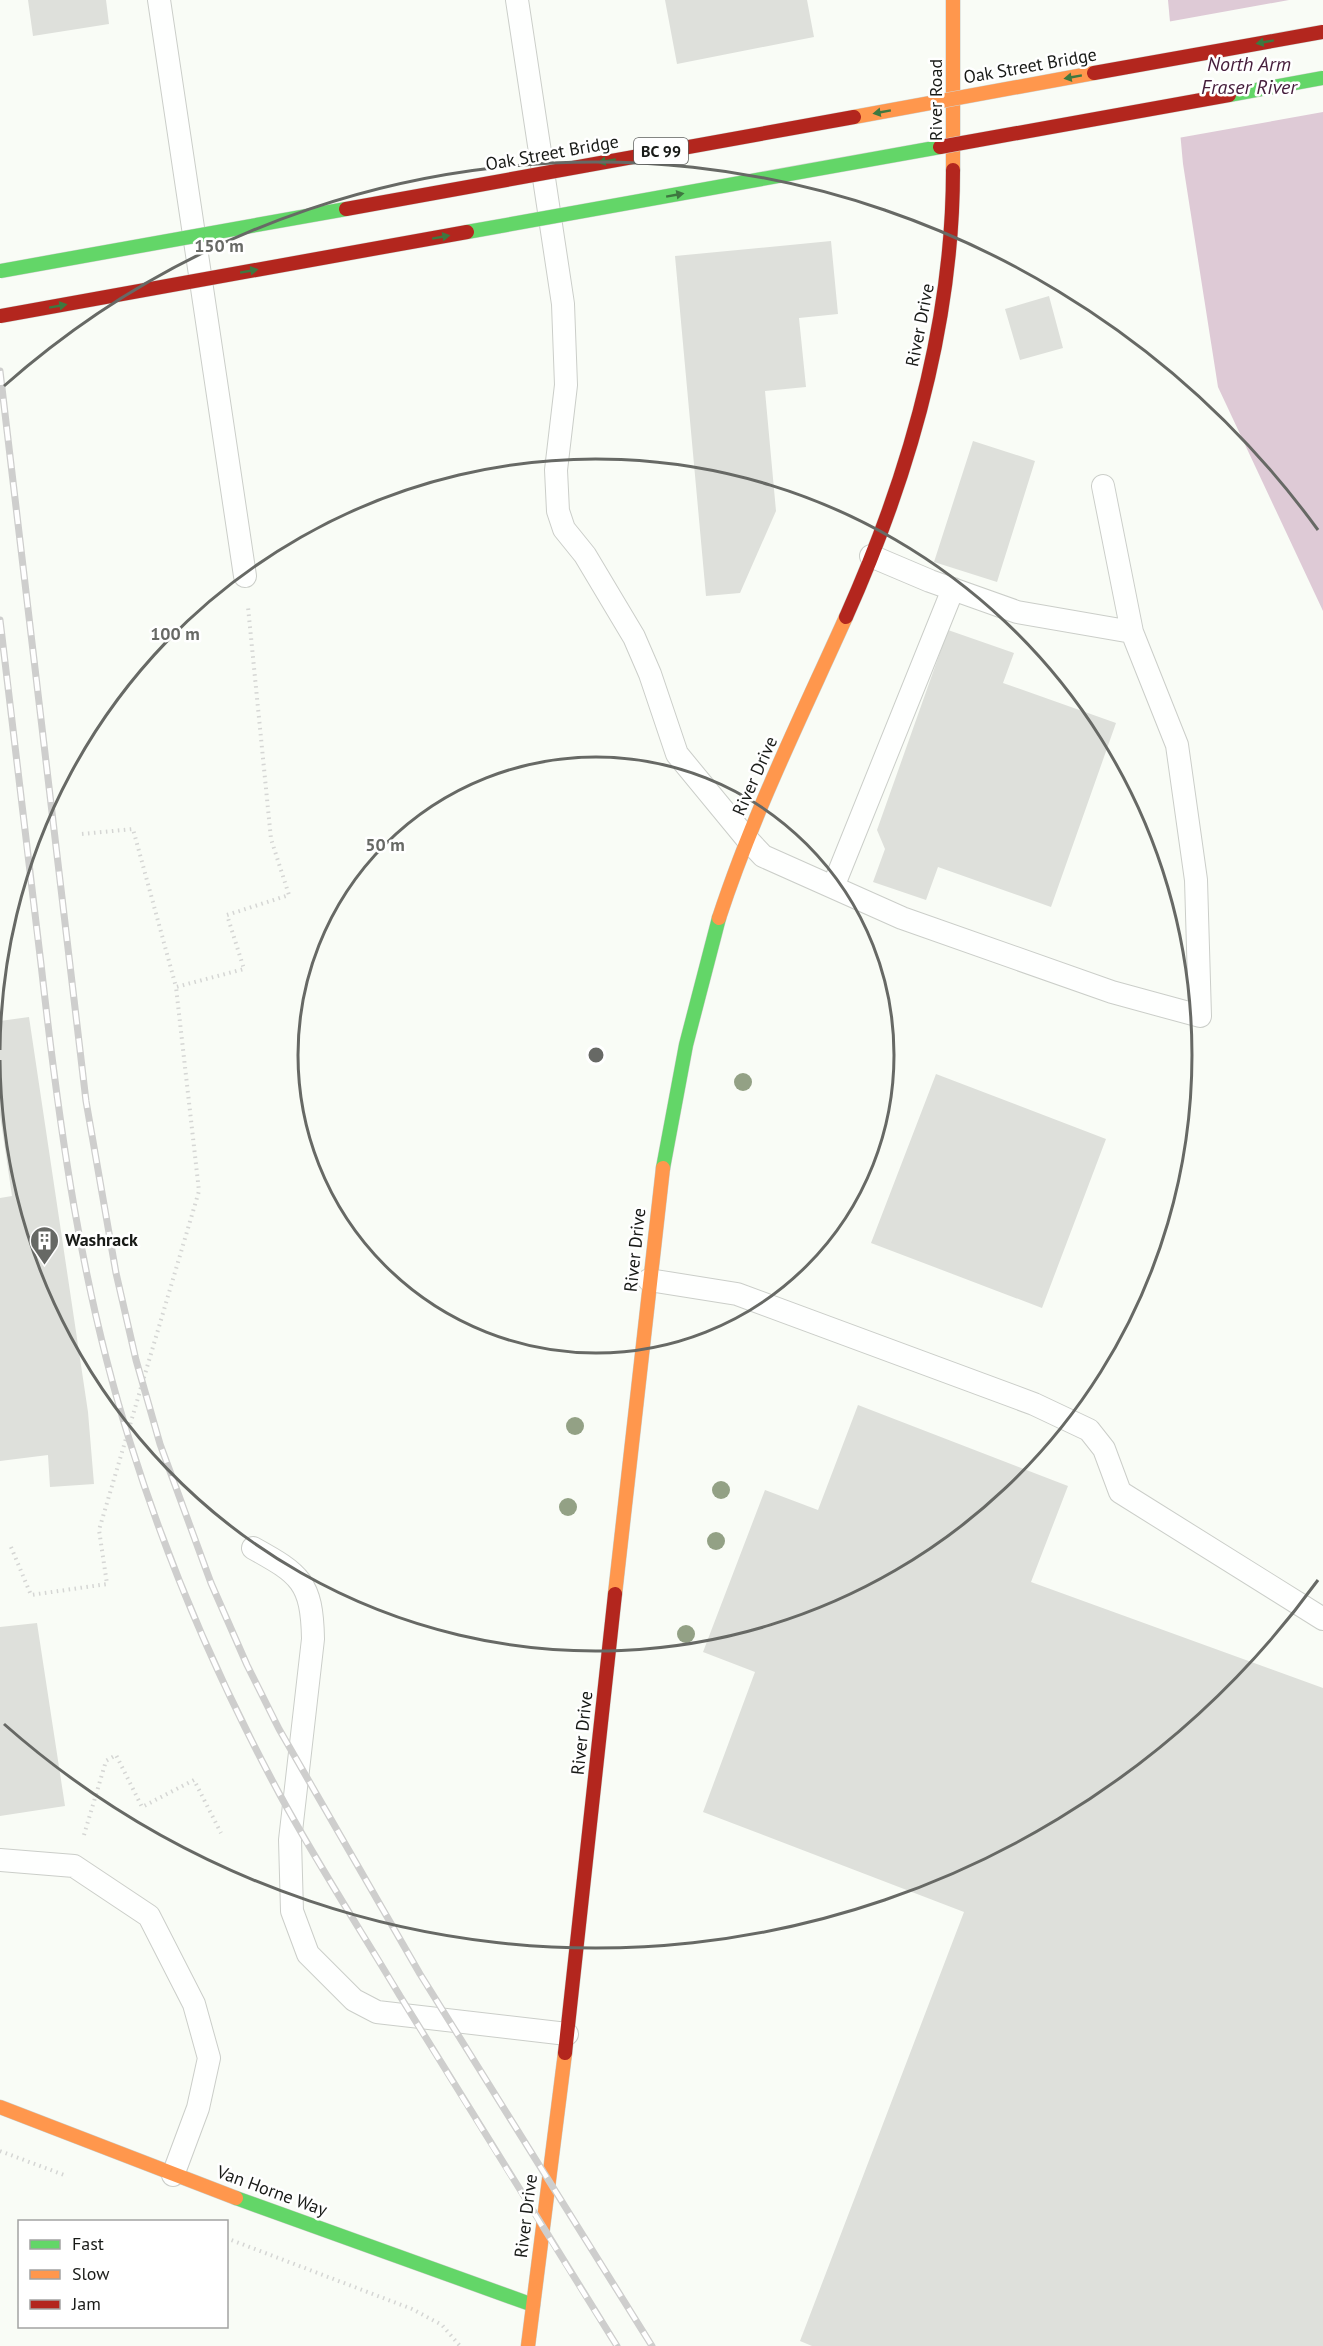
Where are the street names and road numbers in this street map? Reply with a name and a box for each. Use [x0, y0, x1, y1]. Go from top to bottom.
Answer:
street label: Oak Street Bridge [962, 42, 1098, 89]
street label: River Road [924, 59, 947, 141]
street label: Oak Street Bridge [484, 129, 620, 176]
road number: BC 99 [634, 138, 688, 164]
street label: River Drive [900, 281, 939, 369]
street label: River Drive [727, 733, 782, 819]
street label: River Drive [619, 1207, 650, 1293]
street label: River Drive [566, 1690, 597, 1776]
street label: Van Horne Way [213, 2160, 331, 2221]
street label: River Drive [509, 2173, 542, 2259]

